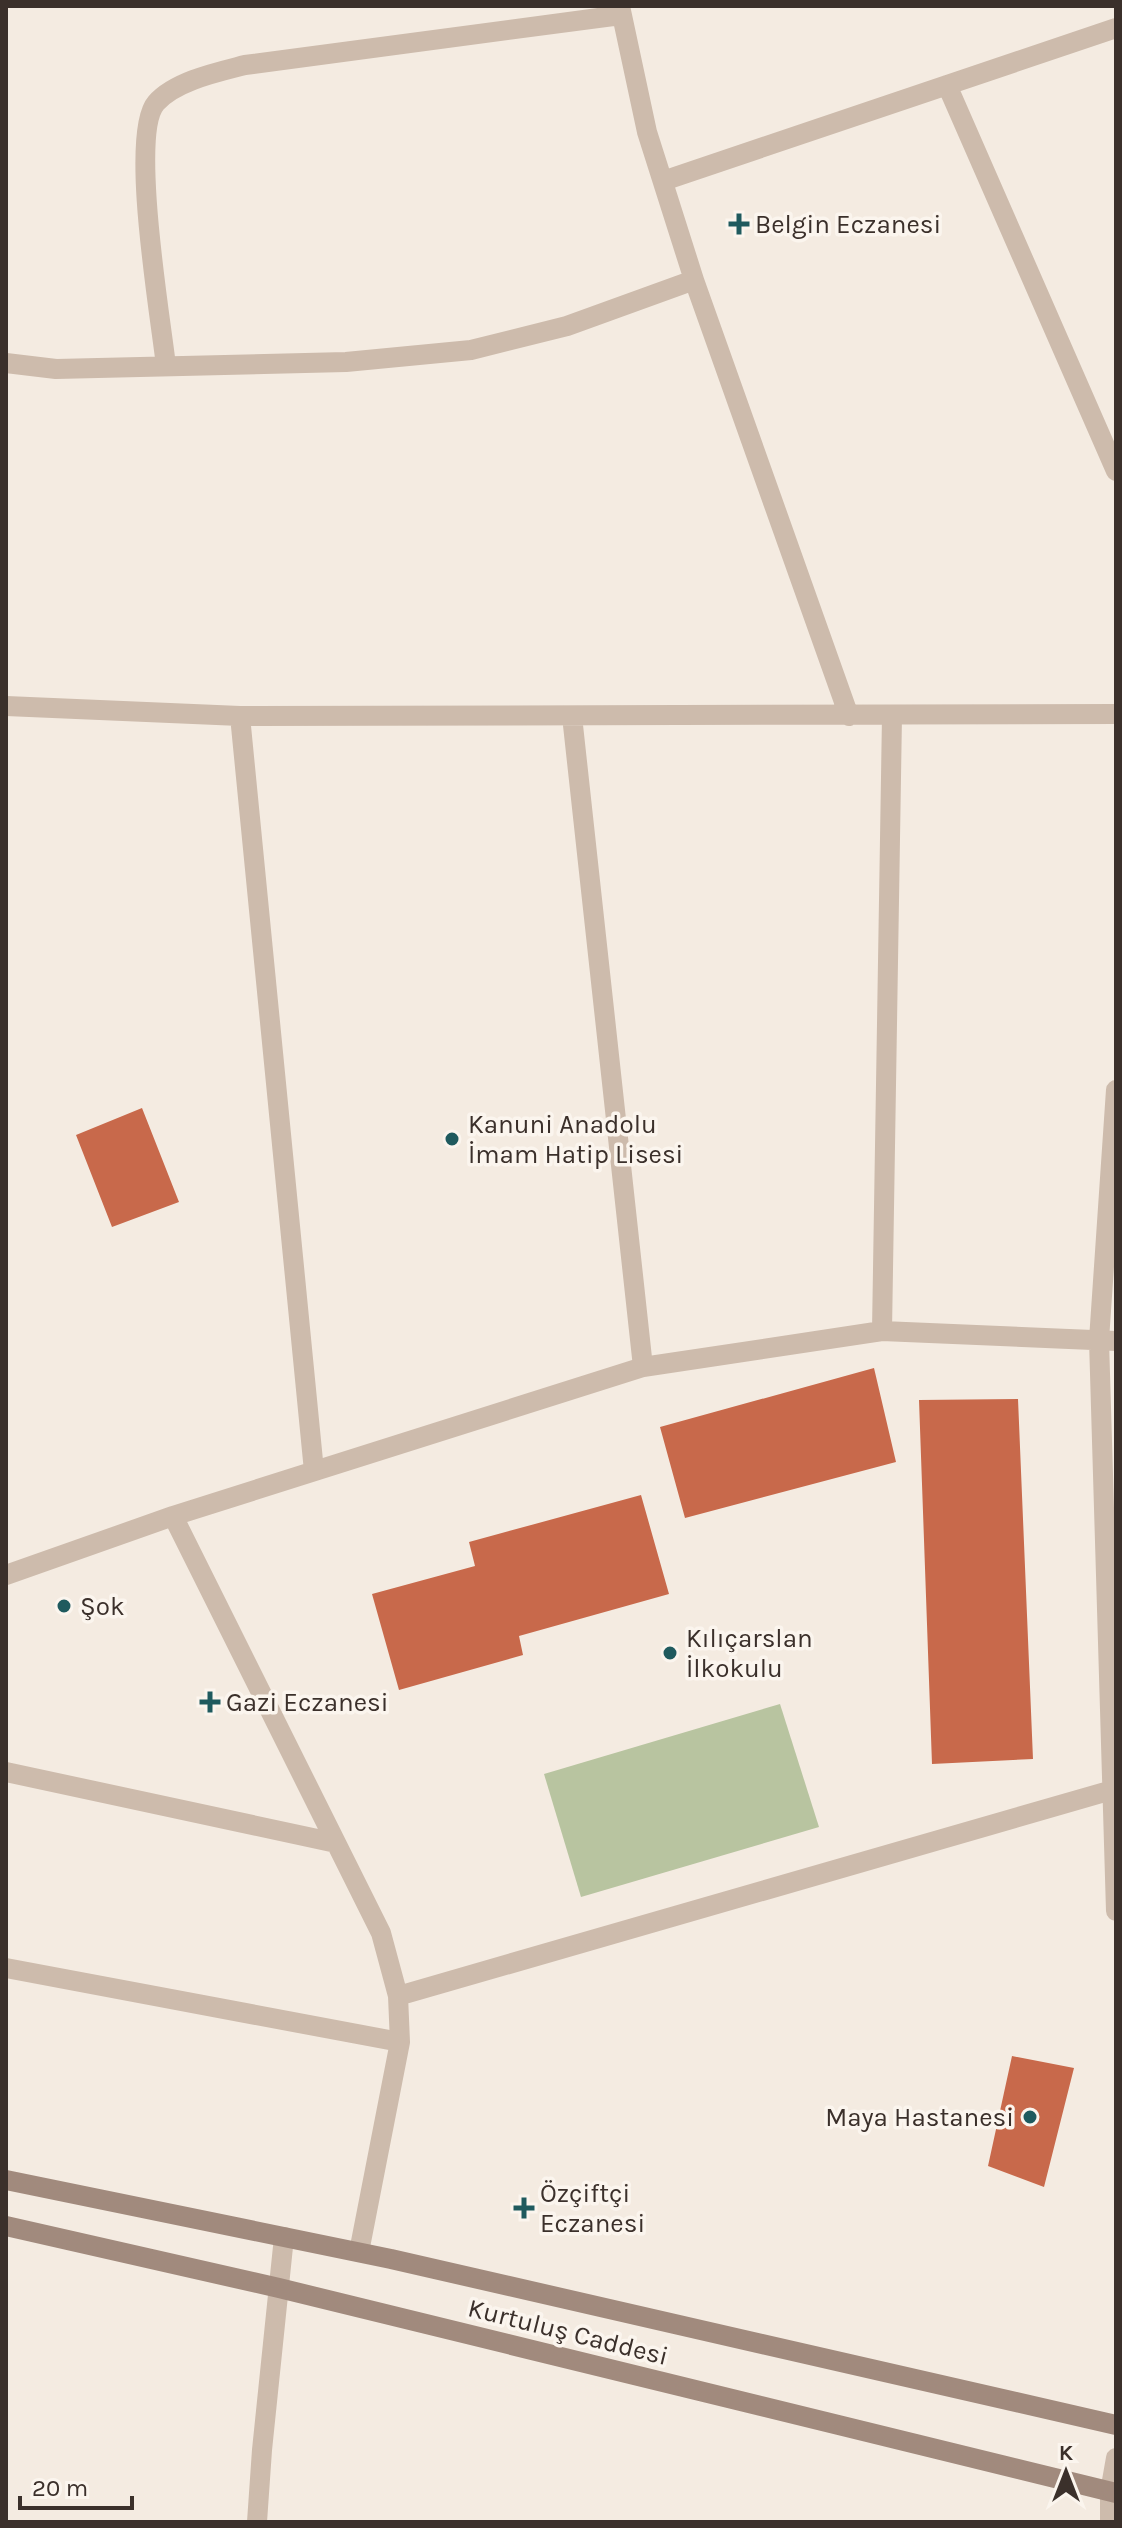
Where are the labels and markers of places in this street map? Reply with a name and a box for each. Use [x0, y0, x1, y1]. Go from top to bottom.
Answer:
place label: Belgin Eczanesi [755, 209, 941, 240]
marker: Belgin Eczanesi [730, 215, 748, 233]
place label: Kanuni Anadolu İmam Hatip Lisesi [468, 1109, 683, 1170]
marker: Kanuni Anadolu İmam Hatip Lisesi [443, 1130, 461, 1148]
place label: Şok [80, 1591, 125, 1622]
marker: Şok [55, 1597, 73, 1615]
place label: Kılıçarslan İlkokulu [686, 1623, 813, 1684]
marker: Kılıçarslan İlkokulu [661, 1644, 679, 1662]
place label: Gazi Eczanesi [226, 1687, 388, 1718]
marker: Gazi Eczanesi [201, 1693, 219, 1711]
place label: Maya Hastanesi [825, 2102, 1014, 2133]
marker: Maya Hastanesi [1021, 2108, 1039, 2126]
place label: Özçiftçi Eczanesi [540, 2178, 645, 2239]
marker: Özçiftçi Eczanesi [515, 2199, 533, 2217]

